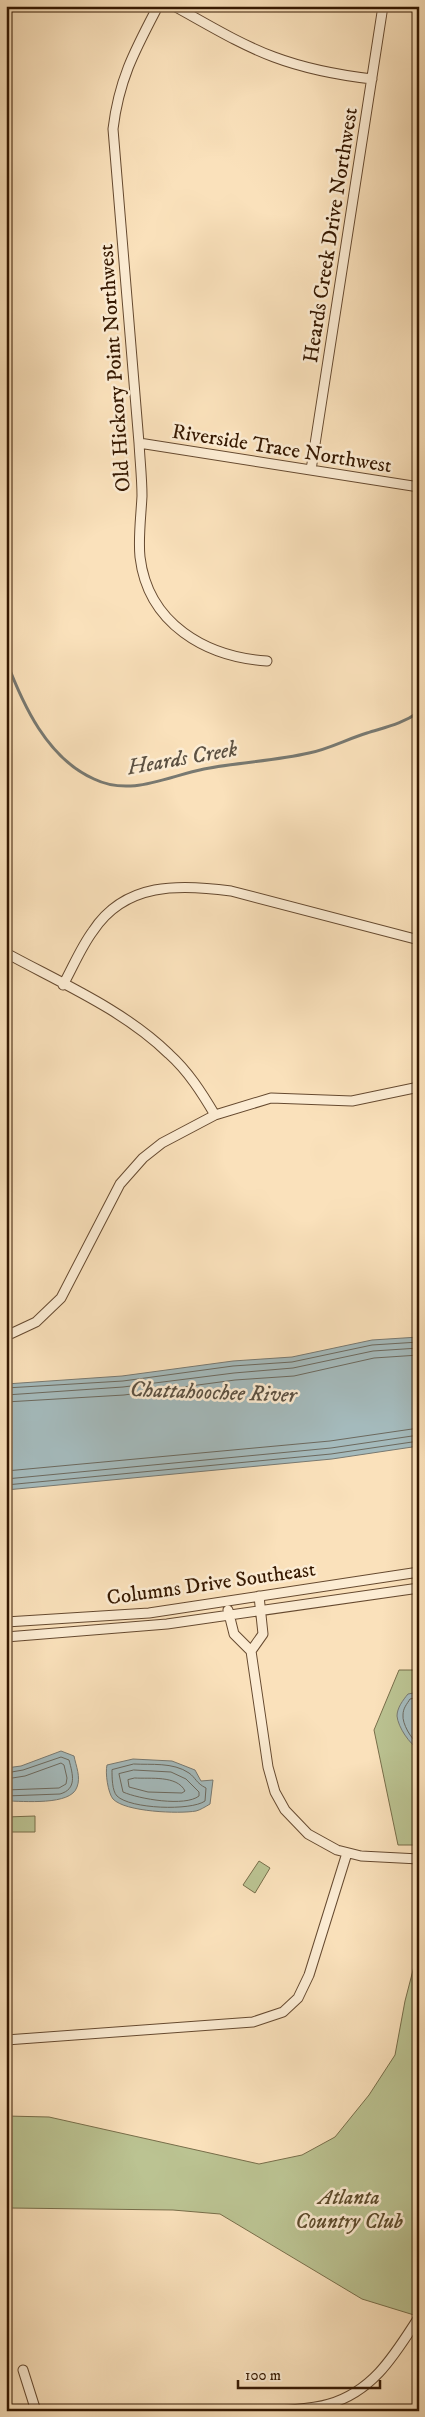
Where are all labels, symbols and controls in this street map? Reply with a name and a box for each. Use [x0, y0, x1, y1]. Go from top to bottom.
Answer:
street label: Heards Creek Drive Northwest [298, 105, 364, 365]
street label: Old Hickory Point Northwest [93, 243, 137, 493]
street label: Riverside Trace Northwest [170, 419, 394, 479]
water label: Heards Creek [124, 735, 240, 782]
water label: Chattahoochee River [129, 1376, 299, 1409]
street label: Columns Drive Southeast [105, 1556, 317, 1612]
park label: Atlanta Country Club [295, 2185, 403, 2235]
scale bar [238, 2357, 380, 2389]
text: 100 m [245, 2366, 281, 2385]

